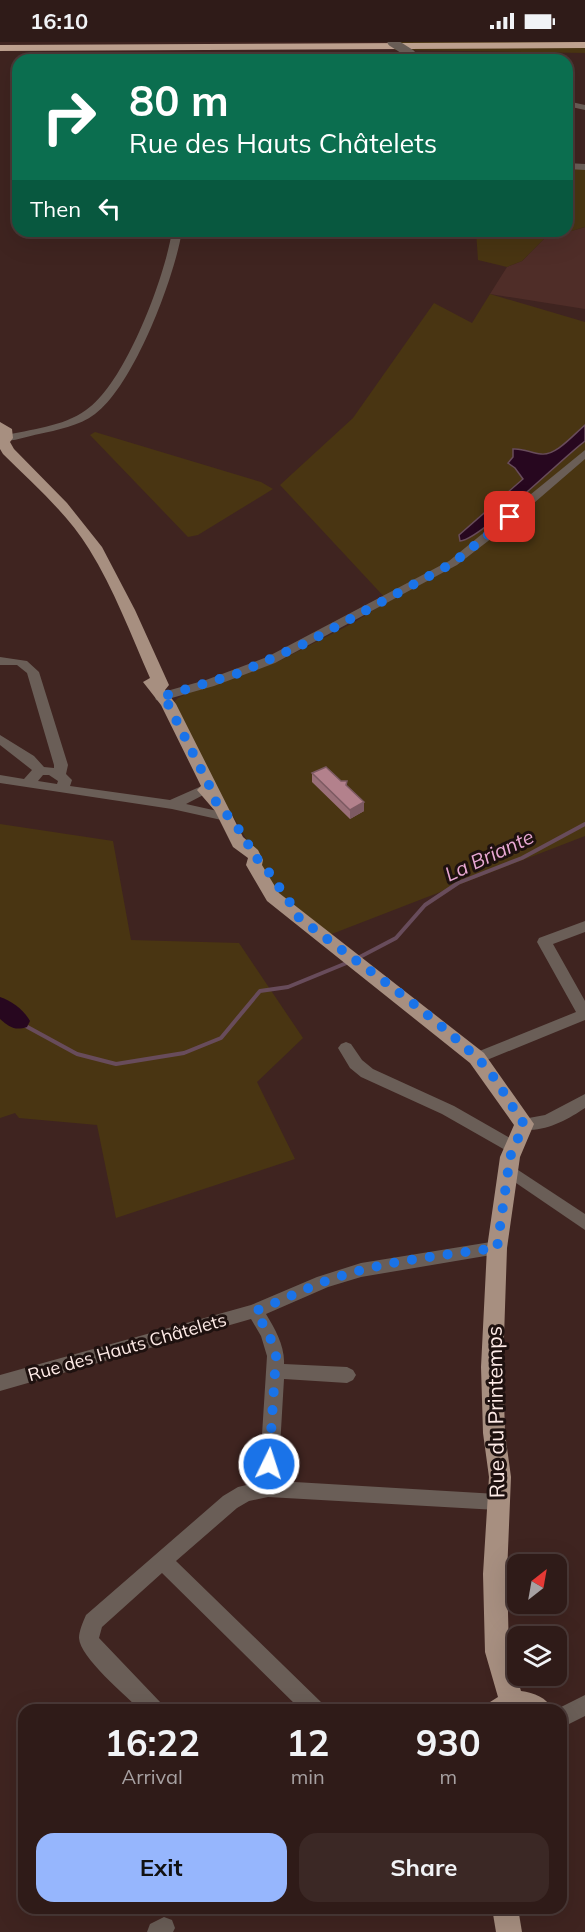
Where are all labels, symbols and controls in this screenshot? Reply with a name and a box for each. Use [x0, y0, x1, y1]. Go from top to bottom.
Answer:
text: 16:10 [30, 7, 88, 35]
text: 80 m [129, 74, 229, 127]
icon: right [30, 78, 108, 156]
text: Rue des Hauts Châtelets [129, 126, 437, 160]
icon: left [93, 192, 126, 225]
text: Then [30, 195, 81, 223]
pin [484, 491, 535, 542]
icon: arrive [493, 500, 526, 533]
water label: La Briante [441, 823, 538, 886]
street label: Rue des Hauts Châtelets [25, 1308, 229, 1386]
street label: Rue du Printemps [480, 1326, 510, 1498]
position arrow [237, 1432, 301, 1496]
north arrow [507, 1554, 567, 1614]
map controls [507, 1554, 567, 1686]
button: layers [507, 1626, 567, 1686]
text: 16:22 [104, 1720, 200, 1765]
text: 12 [286, 1720, 329, 1765]
text: 930 [416, 1720, 481, 1765]
text: Arrival [121, 1764, 183, 1789]
text: min [291, 1764, 325, 1789]
text: m [439, 1764, 457, 1789]
button: Exit [36, 1833, 287, 1902]
button: Share [299, 1833, 549, 1902]

